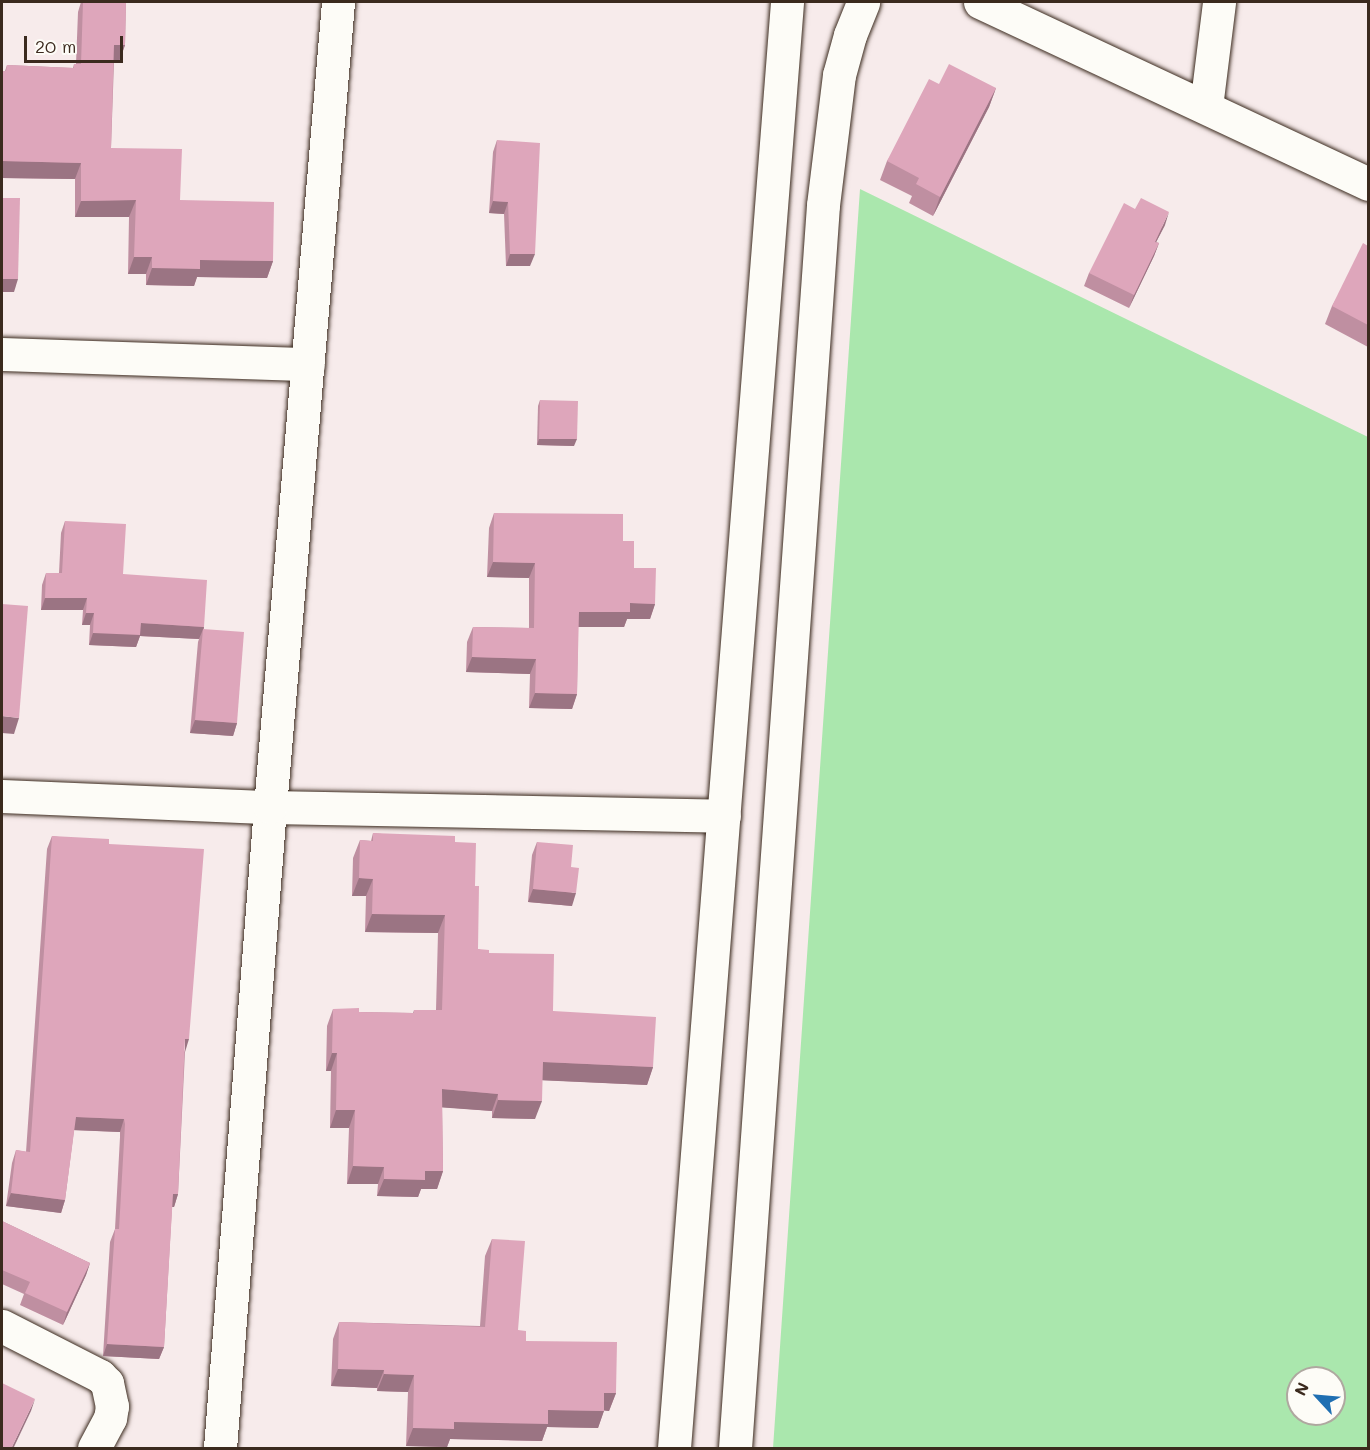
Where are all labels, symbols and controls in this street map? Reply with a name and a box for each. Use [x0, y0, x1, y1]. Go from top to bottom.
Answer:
scale bar [27, 24, 126, 62]
text: 20 m [35, 34, 76, 58]
north arrow [1286, 1366, 1346, 1426]
text: N [1289, 1379, 1313, 1399]

